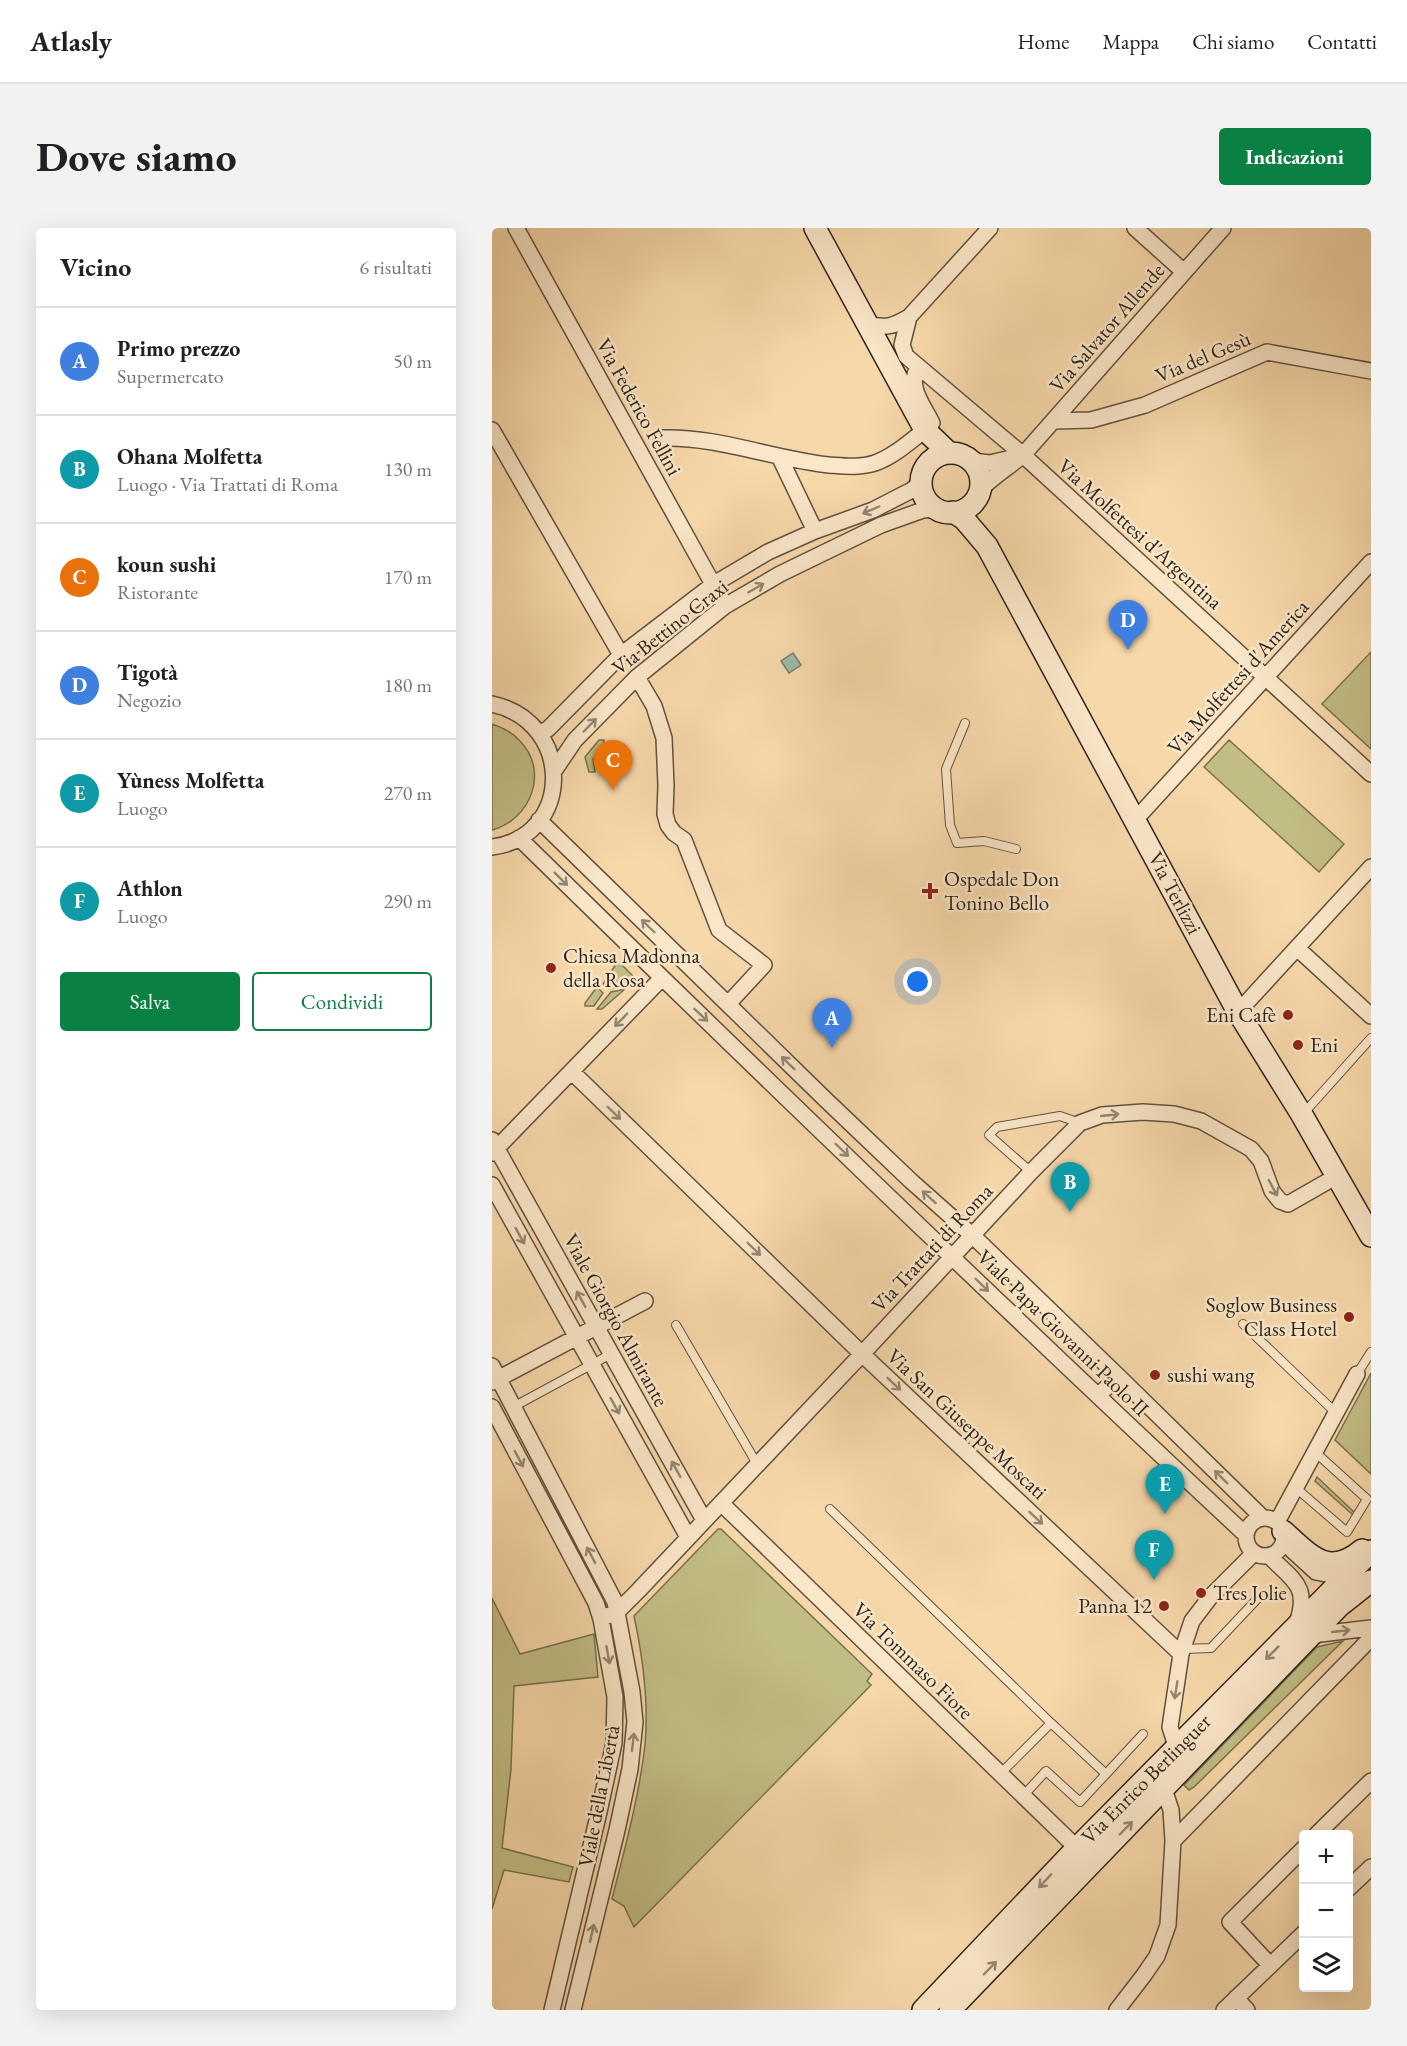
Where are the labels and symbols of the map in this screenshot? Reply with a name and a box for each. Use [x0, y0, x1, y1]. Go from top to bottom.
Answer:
street label: Via Salvator Allende [1043, 257, 1170, 398]
street label: Via del Gesù [1151, 324, 1254, 389]
street label: Via Federico Fellini [591, 333, 688, 480]
street label: Via Molfettesi d'Argentina [1052, 452, 1229, 615]
one-way arrow [862, 505, 881, 516]
street label: Via Bettino Craxi [606, 573, 733, 680]
one-way arrow [747, 582, 764, 594]
street label: Via Molfettesi d'America [1161, 593, 1315, 760]
pin: D [1108, 600, 1148, 650]
one-way arrow [582, 717, 597, 732]
pin: C [594, 740, 632, 790]
street label: Via Terlizzi [1142, 847, 1208, 939]
place label: Ospedale Don Tonino Bello [944, 865, 1059, 916]
one-way arrow [554, 871, 569, 886]
marker: Ospedale Don Tonino Bello [921, 882, 939, 900]
one-way arrow [641, 919, 656, 934]
place label: Chiesa Madonna della Rosa [563, 942, 700, 993]
marker: Chiesa Madonna della Rosa [544, 961, 558, 975]
your location [903, 967, 932, 996]
pin: A [812, 998, 852, 1048]
place label: Eni Cafè [1206, 1001, 1276, 1028]
one-way arrow [693, 1008, 708, 1022]
marker: Eni Cafè [1281, 1008, 1295, 1022]
one-way arrow [615, 1012, 629, 1027]
place label: Eni [1310, 1031, 1338, 1058]
marker: Eni [1291, 1038, 1305, 1052]
one-way arrow [780, 1055, 795, 1070]
one-way arrow [606, 1105, 621, 1120]
one-way arrow [1100, 1109, 1120, 1120]
one-way arrow [834, 1142, 849, 1157]
pin: B [1050, 1162, 1090, 1212]
street label: Via Trattati di Roma [865, 1177, 999, 1318]
one-way arrow [1267, 1179, 1279, 1197]
one-way arrow [922, 1190, 937, 1204]
one-way arrow [515, 1227, 527, 1244]
street label: Viale Giorgio Almirante [558, 1228, 675, 1411]
one-way arrow [746, 1241, 761, 1256]
street label: Viale Papa Giovanni Paolo II [972, 1243, 1155, 1422]
one-way arrow [974, 1278, 989, 1292]
one-way arrow [574, 1290, 586, 1307]
place label: Soglow Business Class Hotel [1206, 1291, 1337, 1342]
marker: Soglow Business Class Hotel [1342, 1310, 1356, 1324]
street label: Via San Giuseppe Moscati [882, 1342, 1053, 1505]
place label: sushi wang [1167, 1361, 1255, 1388]
marker: sushi wang [1148, 1368, 1162, 1382]
one-way arrow [886, 1377, 901, 1391]
one-way arrow [610, 1397, 621, 1415]
one-way arrow [513, 1450, 525, 1467]
one-way arrow [669, 1461, 681, 1478]
pin: E [1146, 1464, 1184, 1514]
one-way arrow [1214, 1470, 1229, 1485]
one-way arrow [1028, 1511, 1043, 1525]
pin: F [1134, 1530, 1174, 1580]
one-way arrow [585, 1547, 597, 1564]
place label: Tres Jolie [1213, 1579, 1287, 1606]
marker: Tres Jolie [1194, 1586, 1208, 1600]
place label: Panna 12 [1078, 1592, 1152, 1619]
street label: Via Tommaso Fiore [847, 1596, 979, 1725]
marker: Panna 12 [1157, 1599, 1171, 1613]
one-way arrow [1331, 1625, 1351, 1636]
one-way arrow [603, 1644, 614, 1664]
one-way arrow [1264, 1646, 1279, 1661]
one-way arrow [1170, 1680, 1181, 1699]
street label: Via Enrico Berlinguer [1075, 1708, 1217, 1850]
street label: Viale della Libertà [571, 1722, 626, 1869]
one-way arrow [628, 1733, 639, 1753]
one-way arrow [1119, 1820, 1133, 1835]
one-way arrow [1038, 1874, 1053, 1889]
one-way arrow [587, 1924, 599, 1943]
one-way arrow [983, 1961, 997, 1976]

